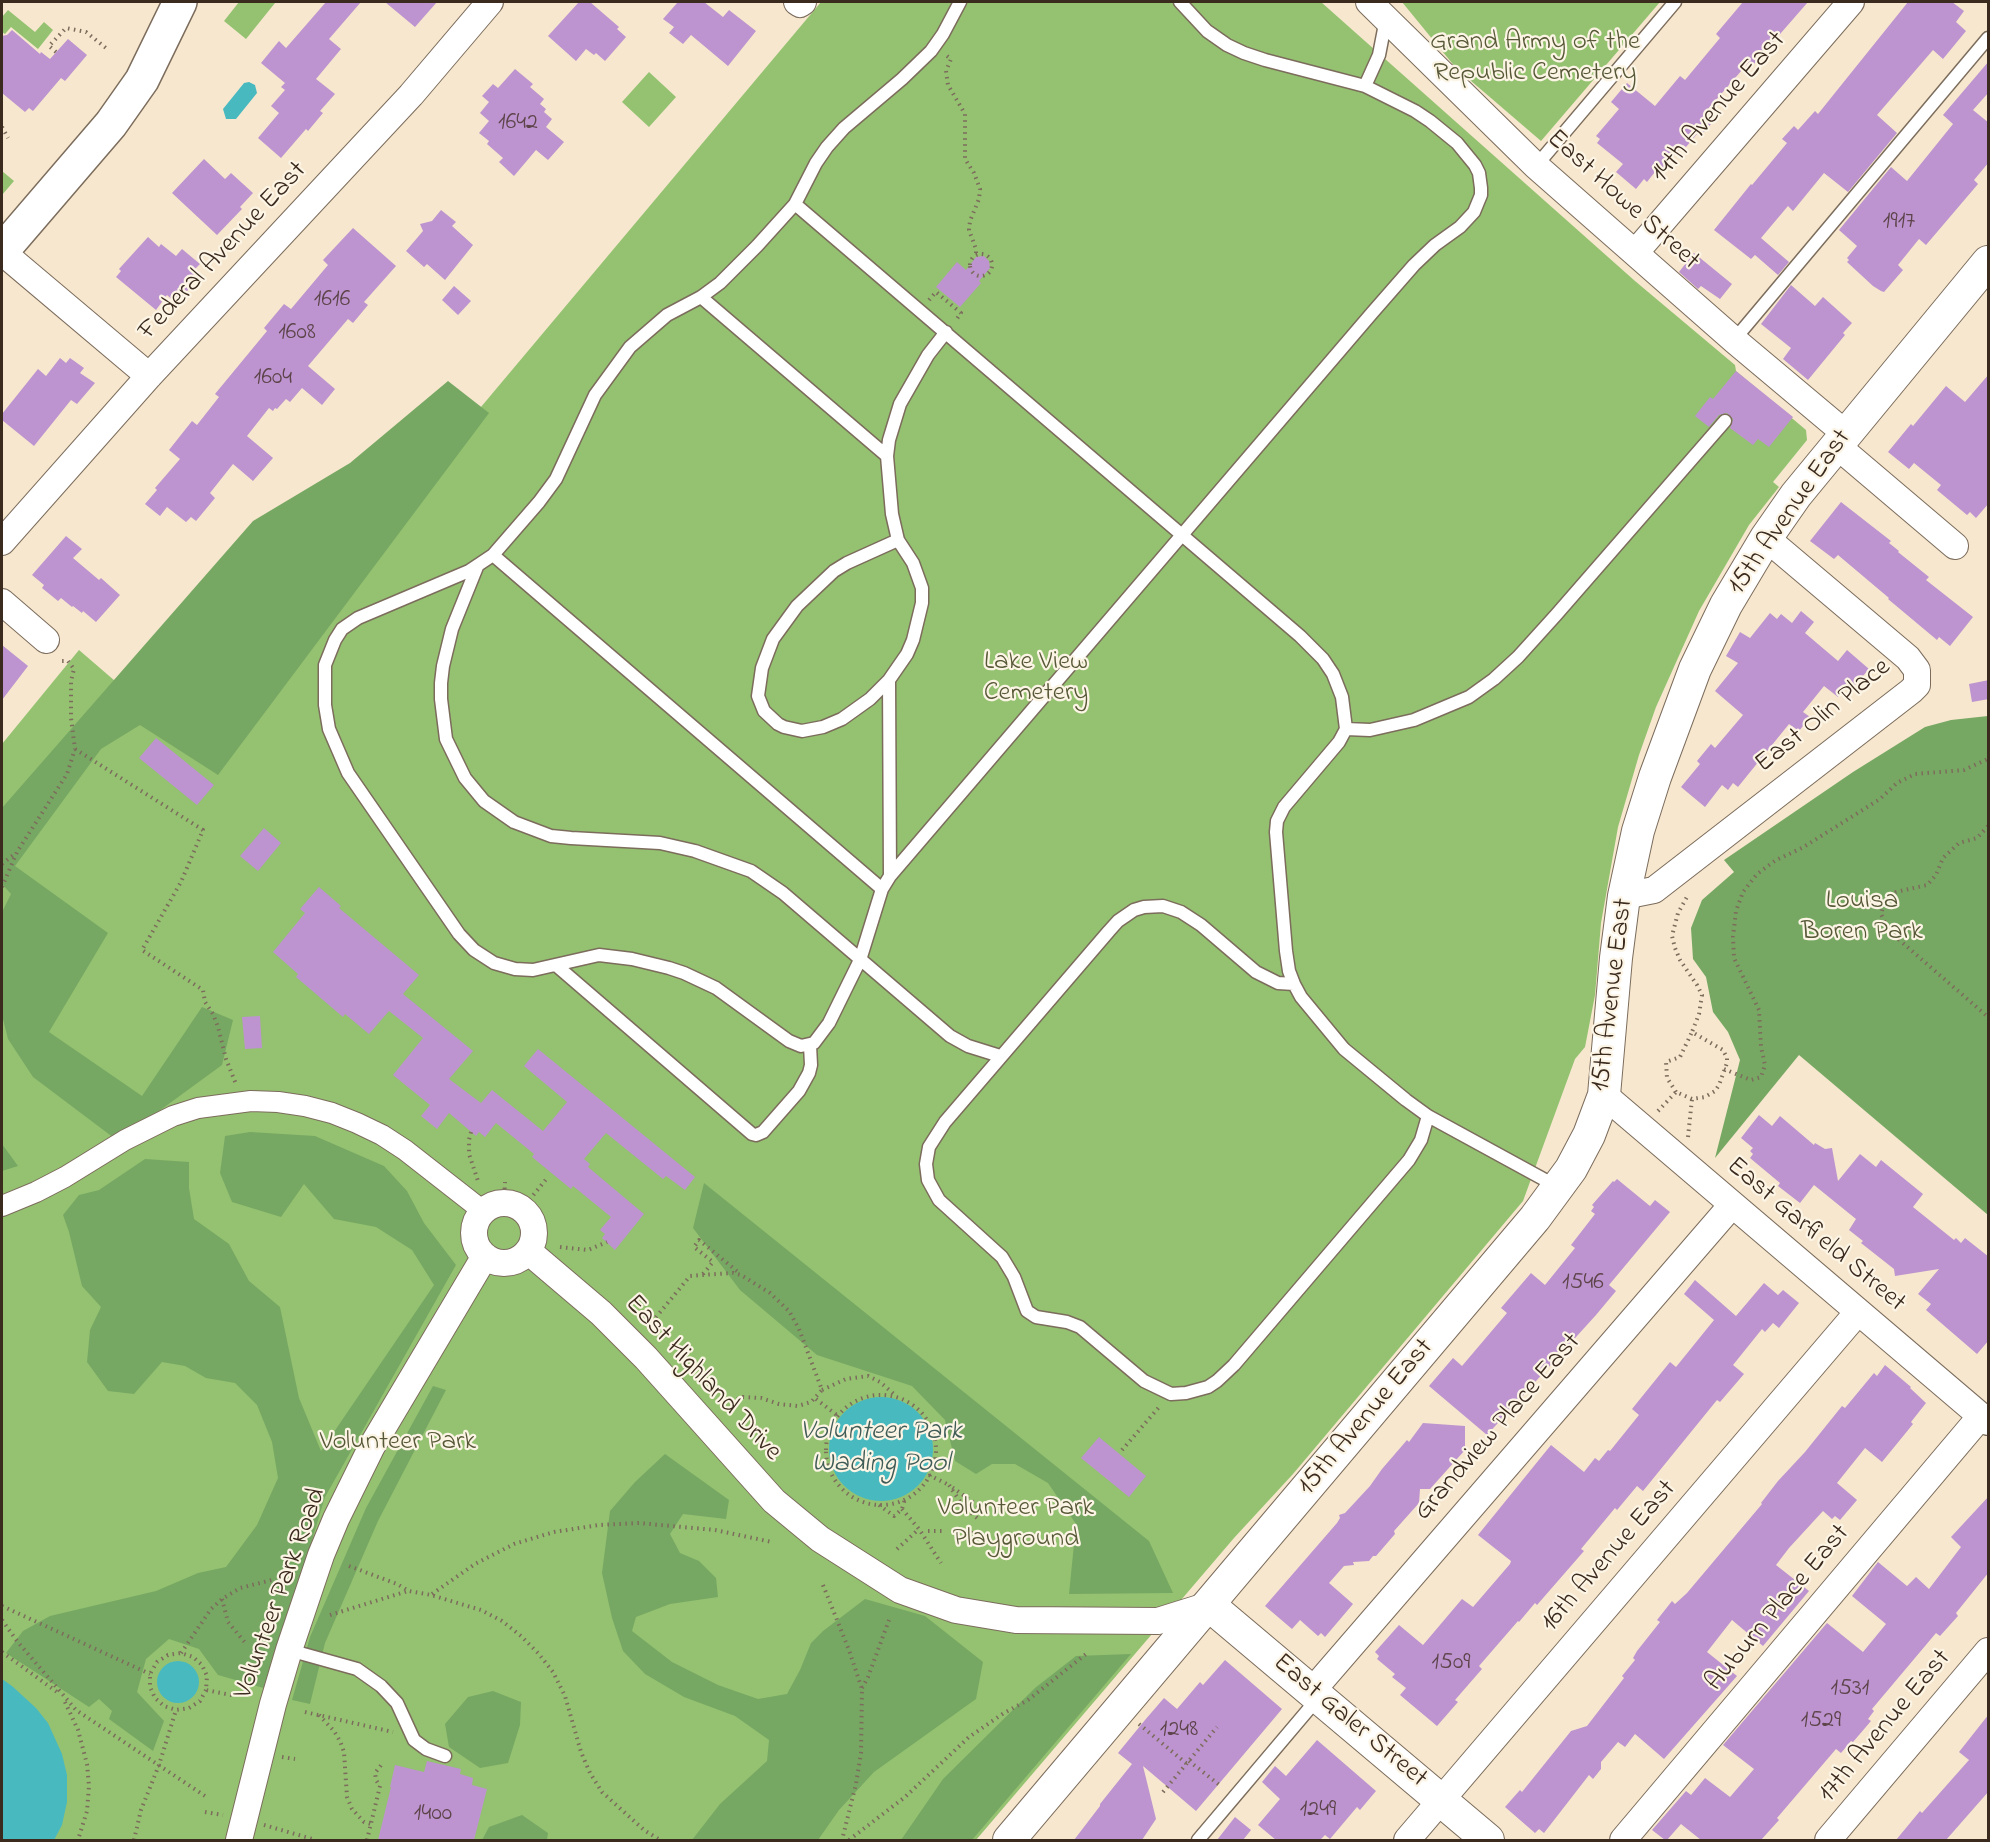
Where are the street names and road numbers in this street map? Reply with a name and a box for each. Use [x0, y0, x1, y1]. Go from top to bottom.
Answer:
street label: 14th Avenue East [1646, 26, 1794, 190]
street label: East Howe Street [1539, 124, 1705, 278]
street label: Federal Avenue East [133, 156, 315, 348]
street label: 15th Avenue East [1722, 424, 1860, 602]
street label: East Olin Place [1750, 653, 1898, 781]
street label: 15th Avenue East [1586, 897, 1642, 1093]
street label: East Garfield Street [1719, 1151, 1911, 1321]
street label: East Highland Drive [617, 1289, 787, 1469]
street label: Grandview Place East [1409, 1328, 1589, 1528]
street label: 15th Avenue East [1292, 1333, 1442, 1503]
street label: 16th Avenue East [1535, 1475, 1685, 1639]
street label: Volunteer Park Road [229, 1484, 335, 1704]
street label: Auburn Place East [1700, 1519, 1858, 1699]
street label: 17th Avenue East [1813, 1644, 1959, 1810]
street label: East Galer Street [1265, 1648, 1433, 1796]

